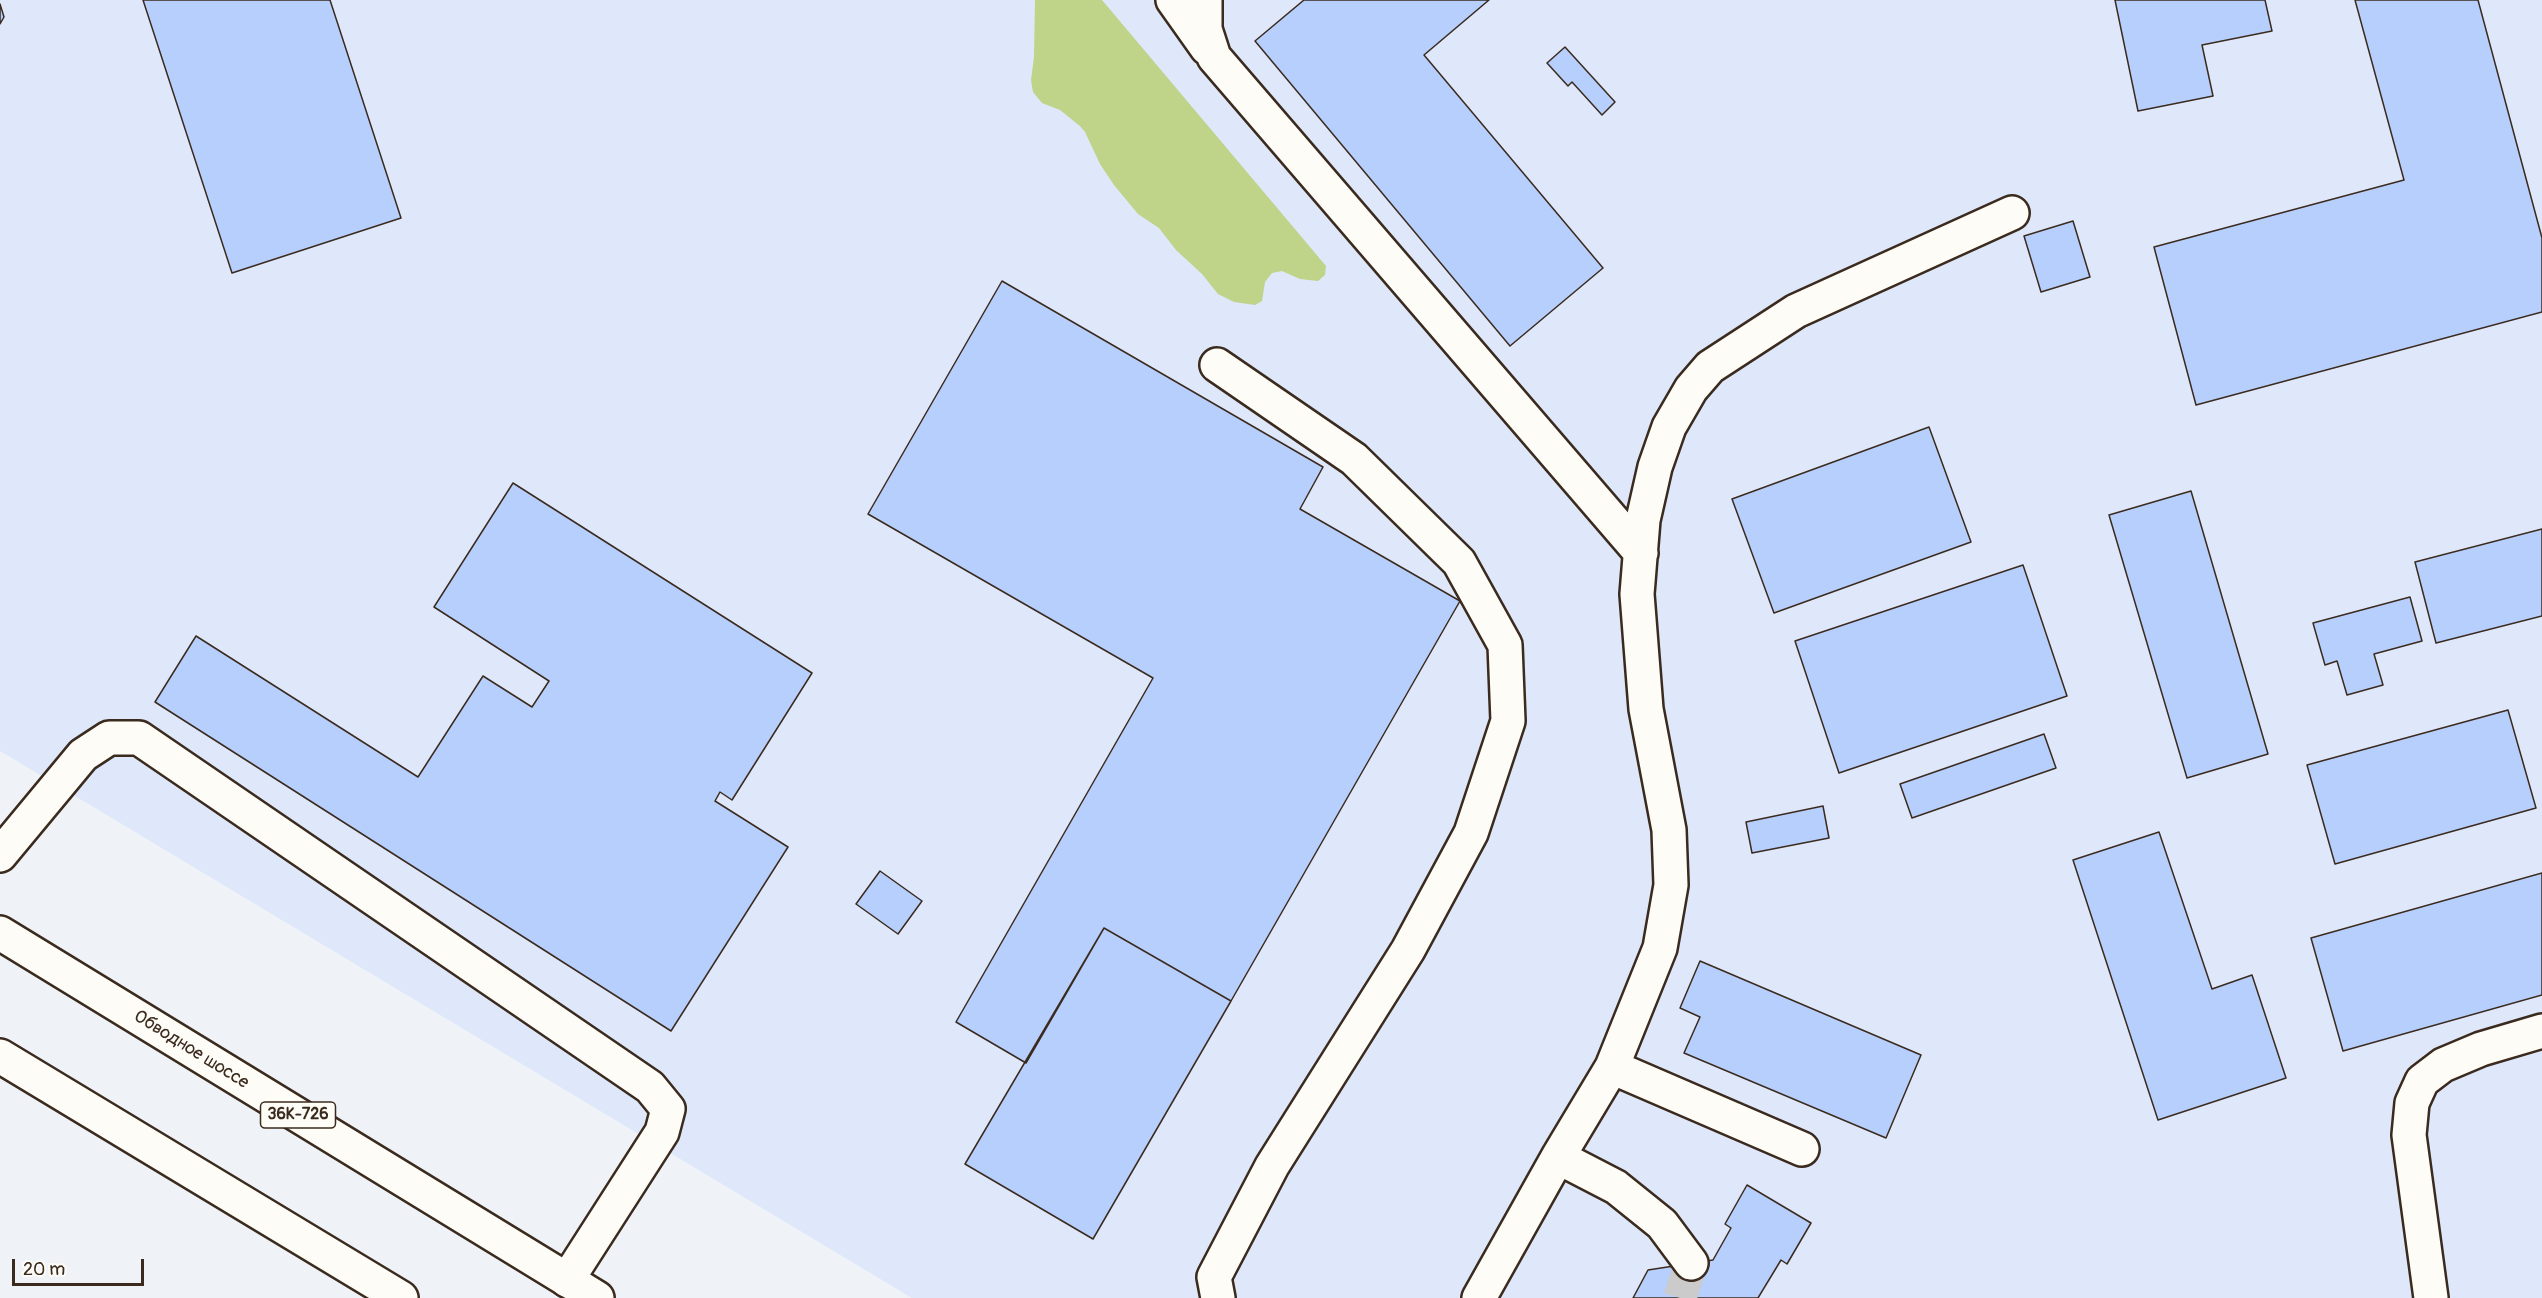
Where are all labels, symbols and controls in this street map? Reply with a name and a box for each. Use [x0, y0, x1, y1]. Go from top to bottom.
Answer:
street label: Обводное шоссе [129, 1006, 253, 1094]
road number: 36К-726 [260, 1102, 336, 1128]
scale bar [15, 1247, 147, 1285]
text: 20 m [23, 1258, 65, 1281]

